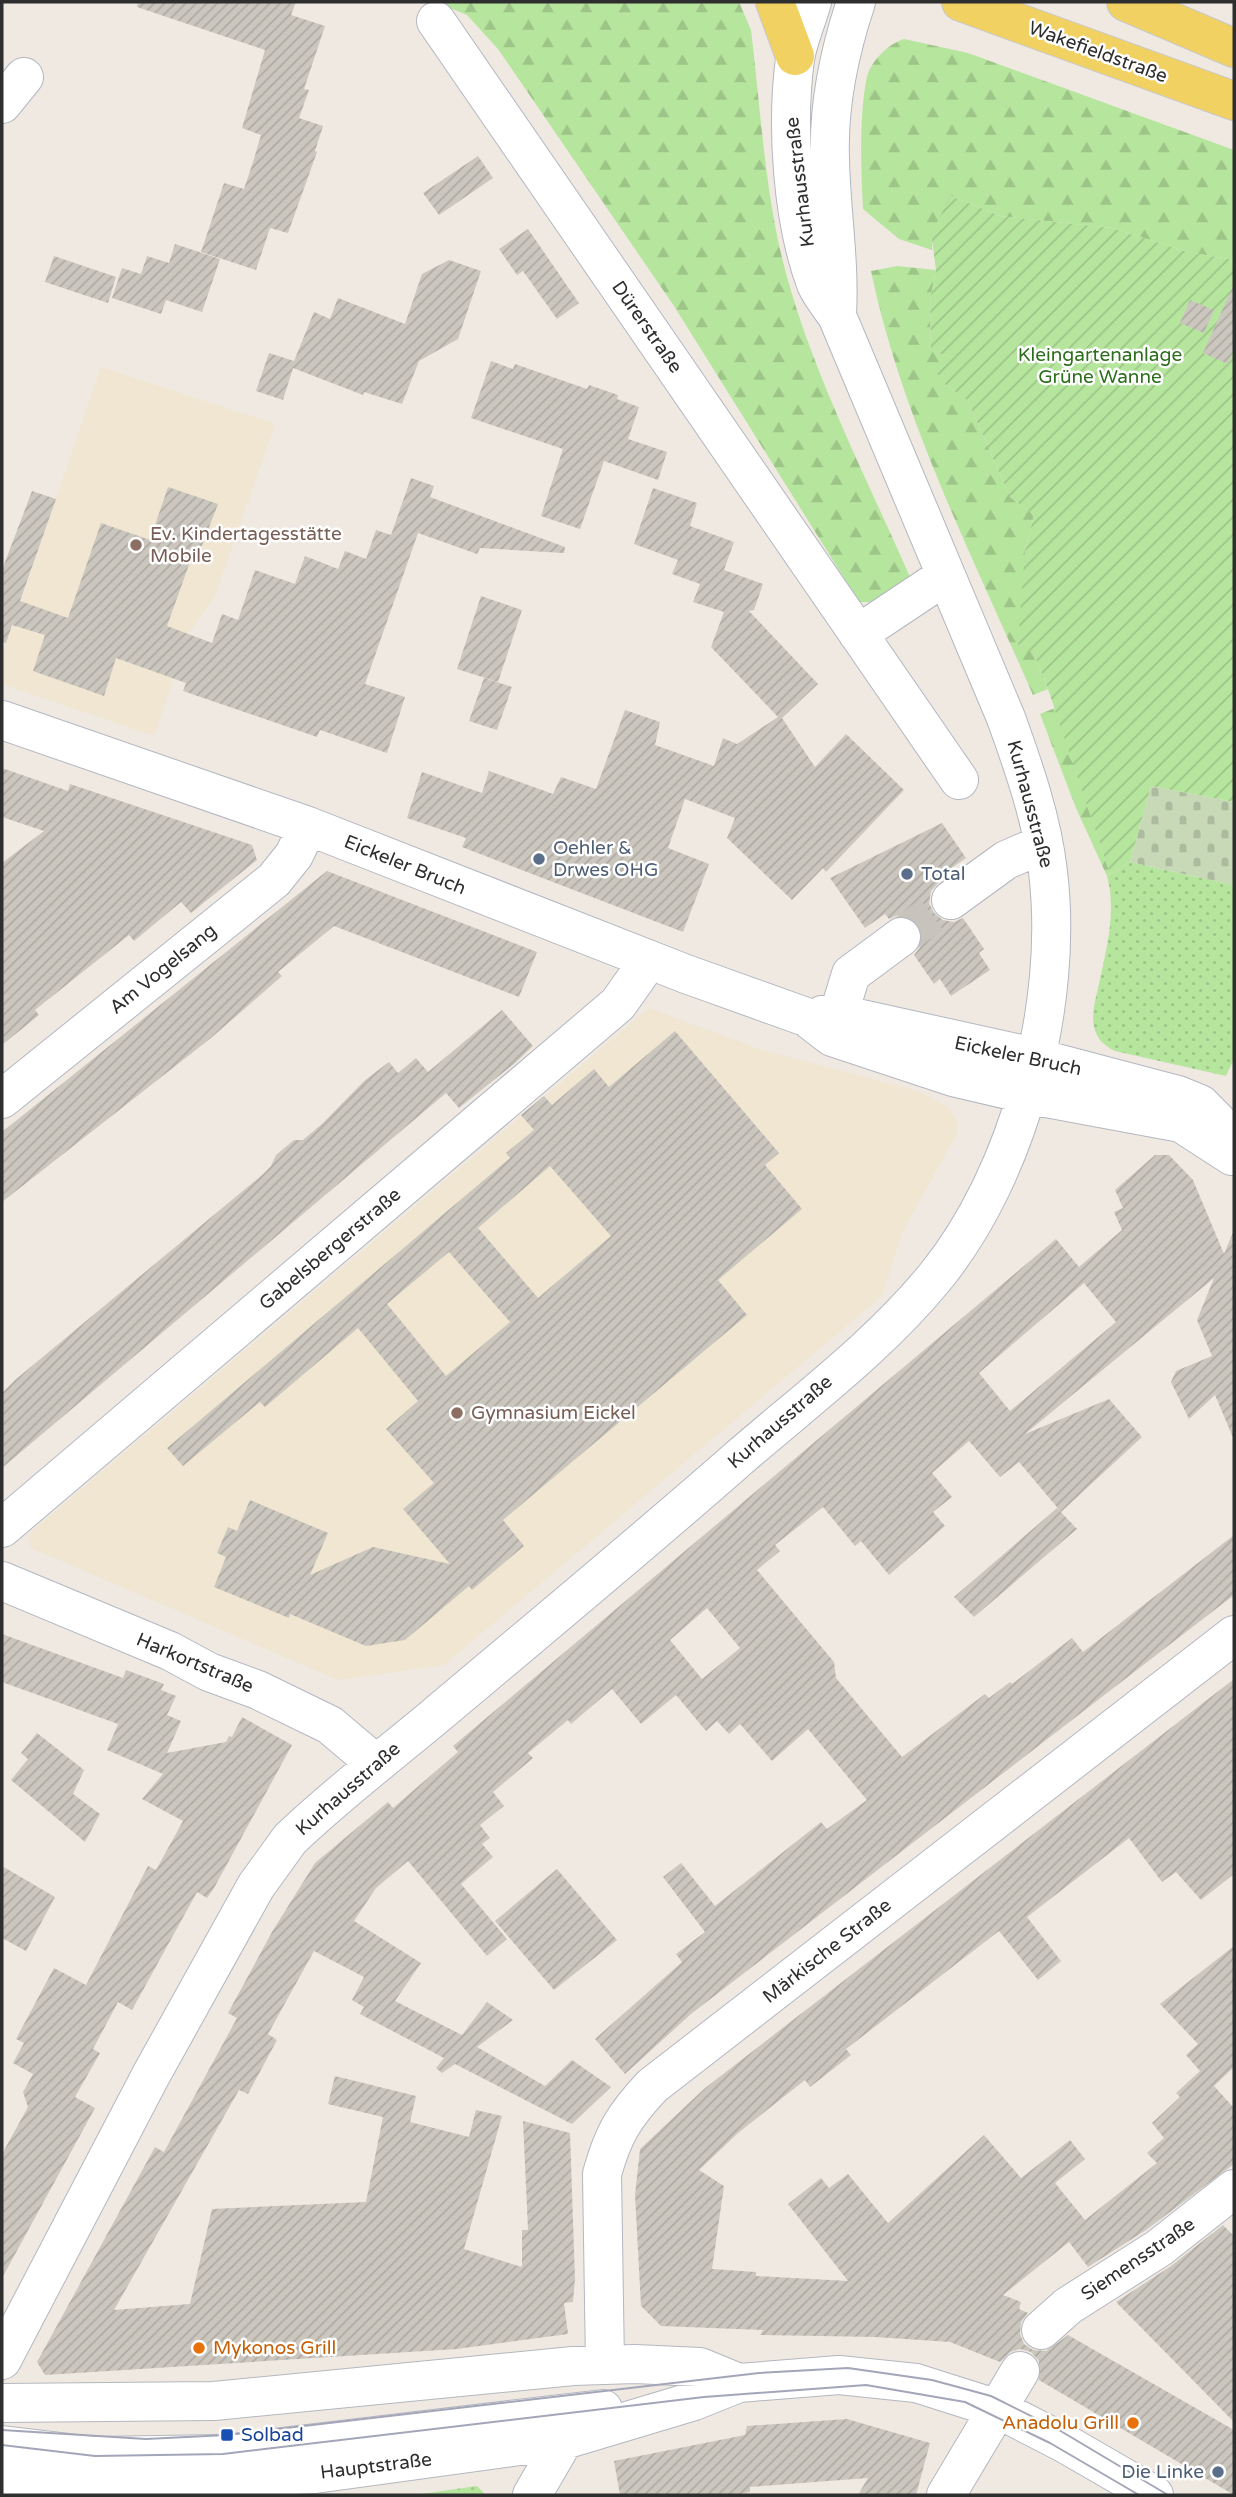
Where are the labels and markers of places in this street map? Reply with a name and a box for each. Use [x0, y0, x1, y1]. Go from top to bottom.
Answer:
place label: Ev. Kindertagesstätte Mobile [150, 523, 342, 567]
marker: Ev. Kindertagesstätte Mobile [128, 537, 144, 553]
place label: Oehler & Drwes OHG [553, 837, 658, 881]
marker: Oehler & Drwes OHG [531, 851, 547, 867]
place label: Total [921, 863, 966, 885]
marker: Total [899, 866, 915, 882]
place label: Gymnasium Eickel [471, 1402, 636, 1424]
marker: Gymnasium Eickel [449, 1405, 465, 1421]
place label: Mykonos Grill [213, 2337, 336, 2359]
marker: Mykonos Grill [191, 2340, 207, 2356]
place label: Anadolu Grill [1002, 2412, 1119, 2434]
marker: Anadolu Grill [1125, 2415, 1141, 2431]
place label: Solbad [241, 2424, 304, 2446]
marker: Solbad [219, 2427, 235, 2443]
place label: Die Linke [1121, 2461, 1204, 2483]
marker: Die Linke [1210, 2464, 1226, 2480]

